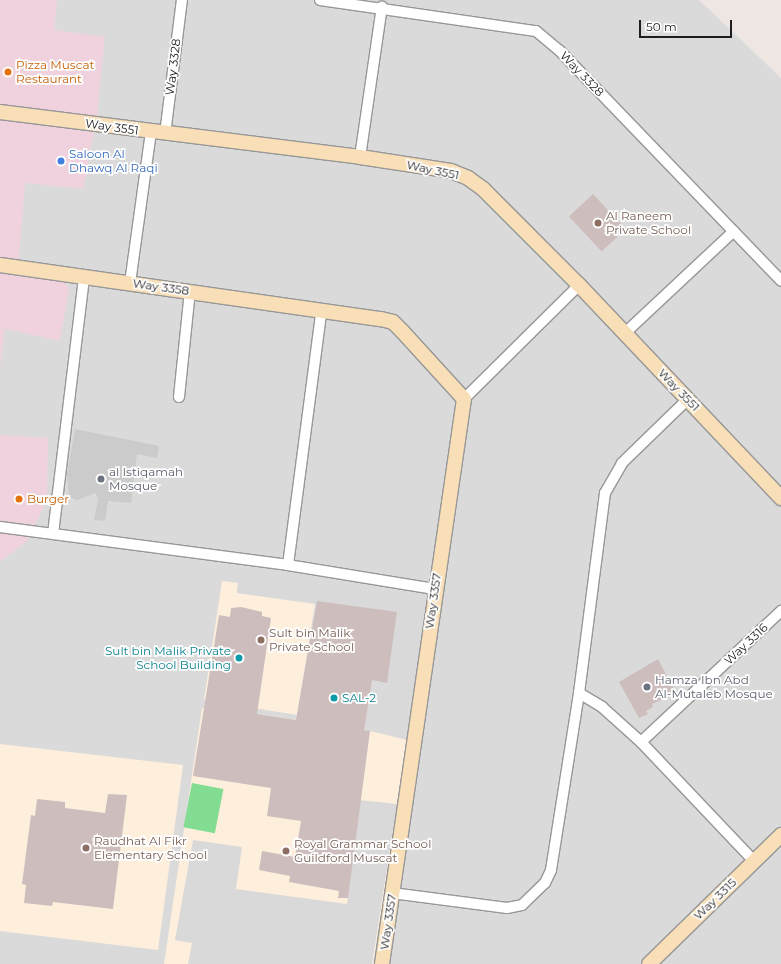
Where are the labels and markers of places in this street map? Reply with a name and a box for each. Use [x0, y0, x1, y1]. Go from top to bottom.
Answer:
place label: Pizza Muscat Restaurant [16, 58, 94, 86]
marker: Pizza Muscat Restaurant [3, 67, 13, 77]
place label: Saloon Al Dhawq Al Raqi [69, 147, 158, 175]
marker: Saloon Al Dhawq Al Raqi [56, 156, 66, 166]
place label: Al Raneem Private School [606, 209, 691, 237]
marker: Al Raneem Private School [593, 218, 603, 228]
place label: al Istiqamah Mosque [109, 465, 183, 493]
marker: al Istiqamah Mosque [96, 474, 106, 484]
place label: Burger [27, 492, 69, 506]
marker: Burger [14, 494, 24, 504]
place label: Sult bin Malik Private School [269, 626, 354, 654]
marker: Sult bin Malik Private School [256, 635, 266, 645]
place label: Sult bin Malik Private School Building [105, 644, 231, 672]
marker: Sult bin Malik Private School Building [234, 653, 244, 663]
place label: Hamza Ibn Abd Al-Mutaleb Mosque [655, 673, 773, 701]
marker: Hamza Ibn Abd Al-Mutaleb Mosque [642, 682, 652, 692]
place label: SAL-2 [342, 691, 376, 705]
marker: SAL-2 [329, 693, 339, 703]
place label: Raudhat Al Fikr Elementary School [94, 834, 207, 862]
place label: Royal Grammar School Guildford Muscat [294, 837, 431, 865]
marker: Raudhat Al Fikr Elementary School [81, 843, 91, 853]
marker: Royal Grammar School Guildford Muscat [281, 846, 291, 856]

